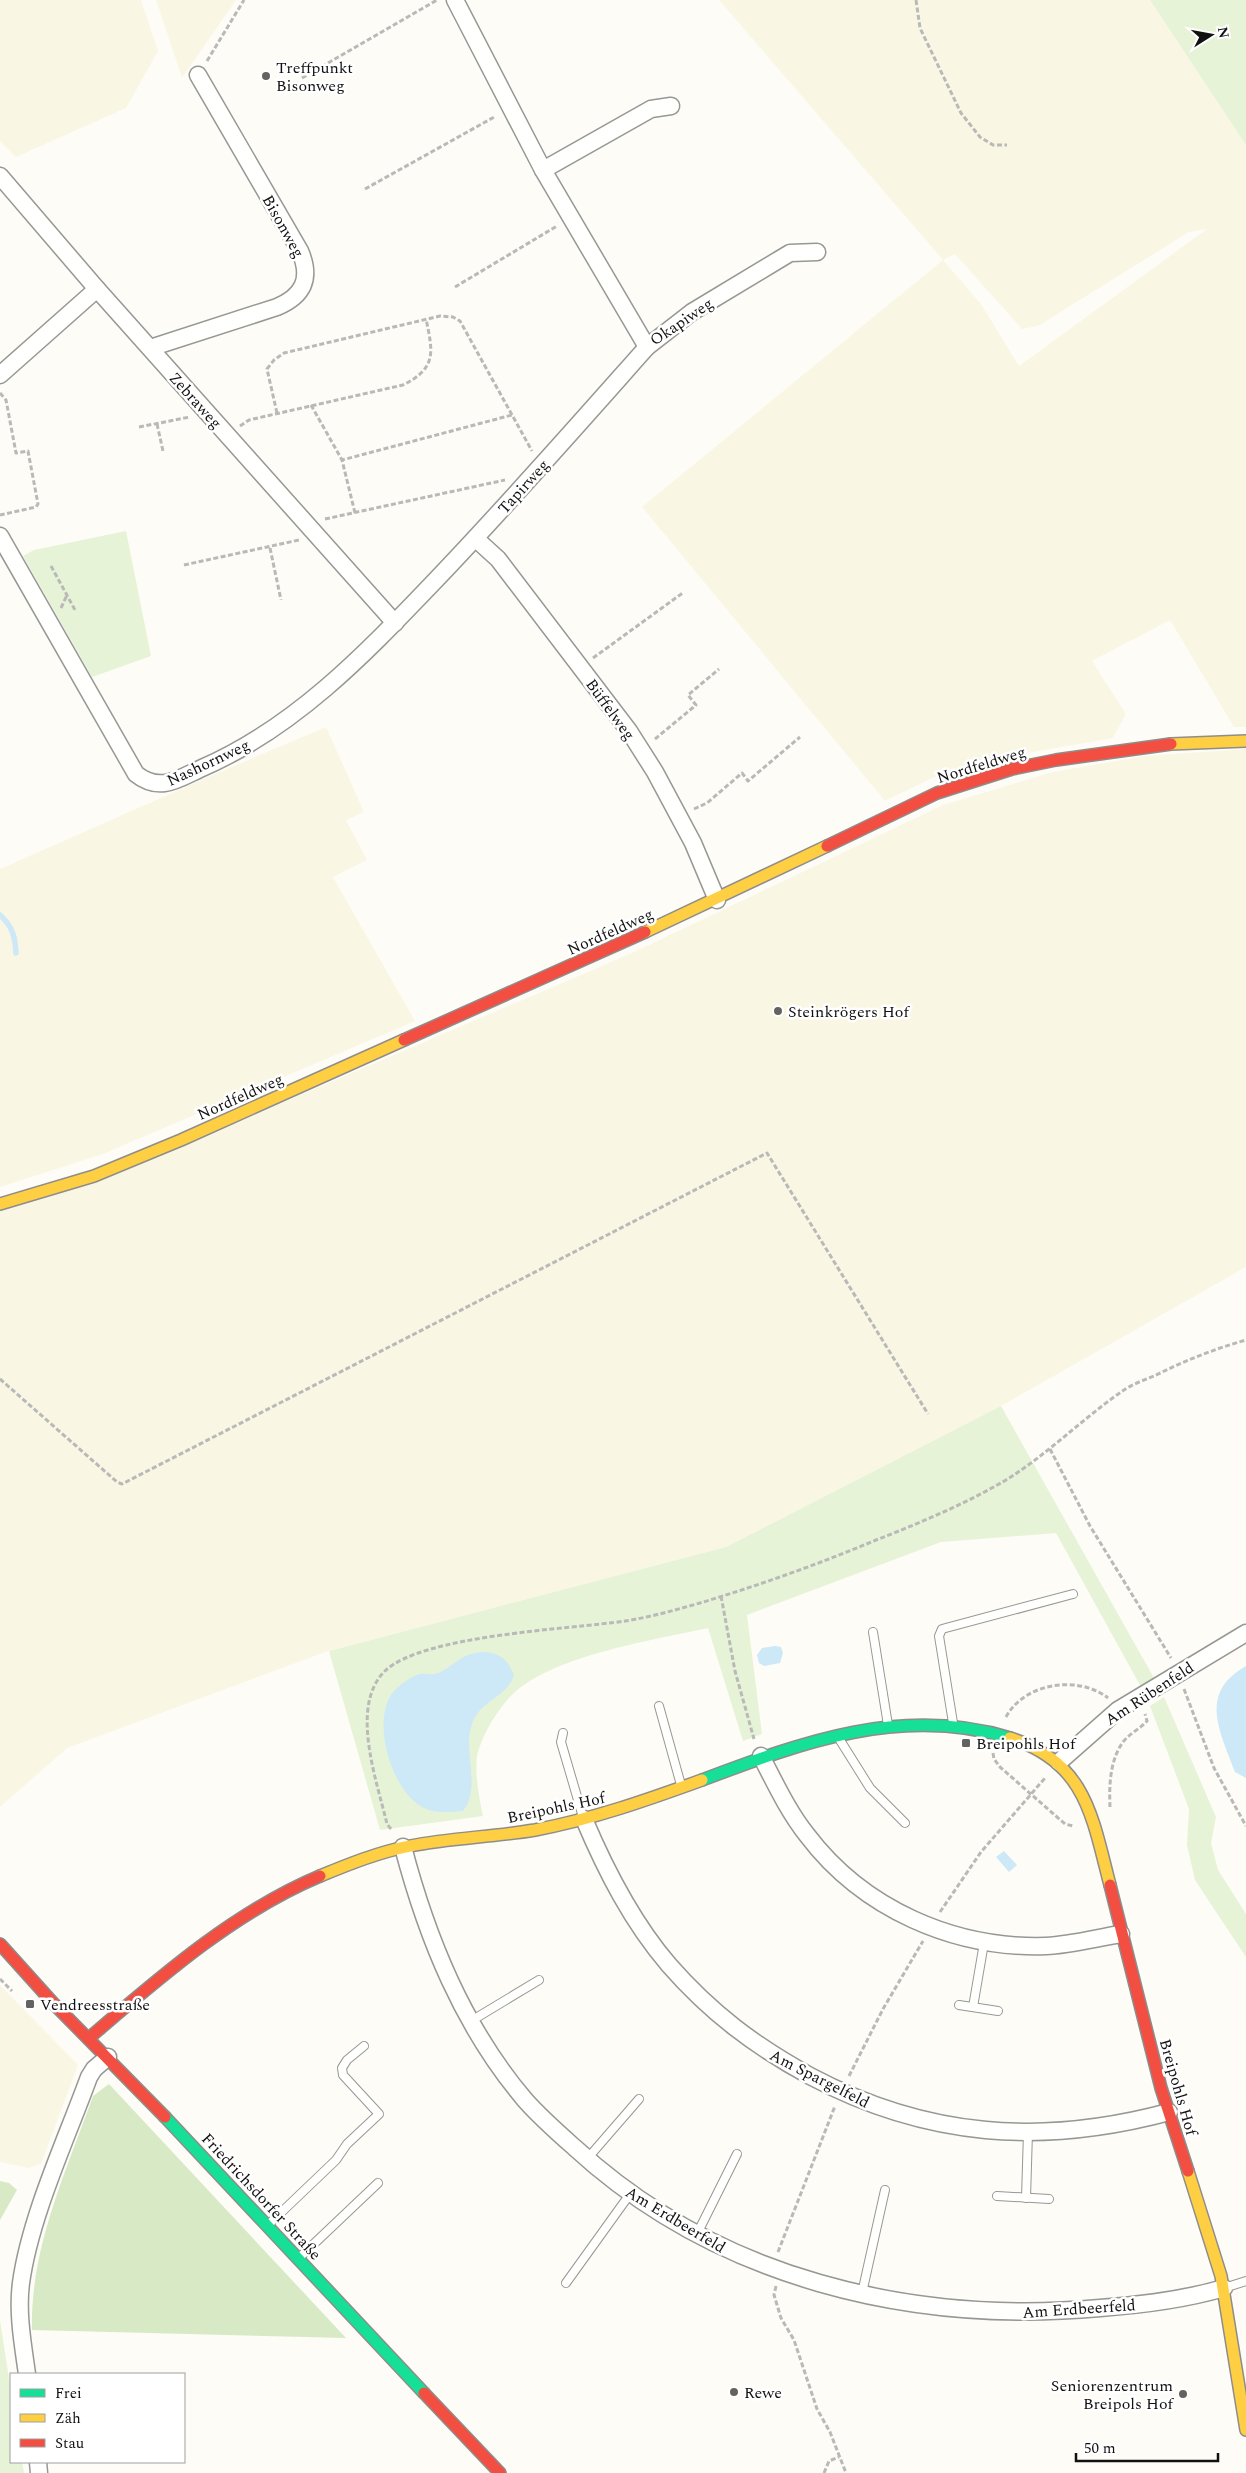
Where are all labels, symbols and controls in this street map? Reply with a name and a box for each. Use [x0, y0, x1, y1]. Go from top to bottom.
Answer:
north arrow [1186, 10, 1236, 60]
text: N [1212, 25, 1235, 40]
place label: Treffpunkt Bisonweg [276, 56, 353, 98]
marker: Treffpunkt Bisonweg [260, 70, 272, 82]
street label: Bisonweg [256, 191, 310, 262]
street label: Okapiweg [645, 292, 718, 352]
street label: Zebraweg [163, 367, 227, 435]
street label: Tapirweg [492, 454, 555, 520]
street label: Büffelweg [579, 674, 641, 746]
street label: Nashornweg [163, 733, 254, 793]
street label: Nordfeldweg [934, 740, 1029, 790]
street label: Nordfeldweg [563, 902, 657, 962]
place label: Steinkrögers Hof [788, 1000, 910, 1024]
marker: Steinkrögers Hof [772, 1005, 784, 1017]
street label: Nordfeldweg [193, 1067, 287, 1127]
street label: Am Rübenfeld [1100, 1656, 1199, 1732]
place label: Breipohls Hof [976, 1732, 1077, 1756]
marker: Breipohls Hof [960, 1737, 972, 1749]
street label: Breipohls Hof [505, 1786, 609, 1830]
place label: Vendreesstraße [40, 1993, 150, 2017]
marker: Vendreesstraße [24, 1998, 36, 2010]
street label: Breipohls Hof [1153, 2036, 1204, 2140]
street label: Am Spargelfeld [765, 2043, 874, 2114]
street label: Friedrichsdorfer Straße [196, 2128, 327, 2266]
street label: Am Erdbeerfeld [621, 2180, 730, 2259]
street label: Am Erdbeerfeld [1022, 2293, 1137, 2325]
legend [10, 2373, 185, 2463]
place label: Seniorenzentrum Breipols Hof [1051, 2374, 1175, 2416]
place label: Rewe [744, 2381, 782, 2405]
text: Frei [55, 2382, 82, 2405]
marker: Rewe [728, 2386, 740, 2398]
marker: Seniorenzentrum Breipols Hof [1177, 2388, 1189, 2400]
text: Zäh [55, 2407, 81, 2430]
scale bar [1076, 2430, 1218, 2462]
text: Stau [55, 2432, 84, 2455]
text: 50 m [1084, 2437, 1116, 2460]

